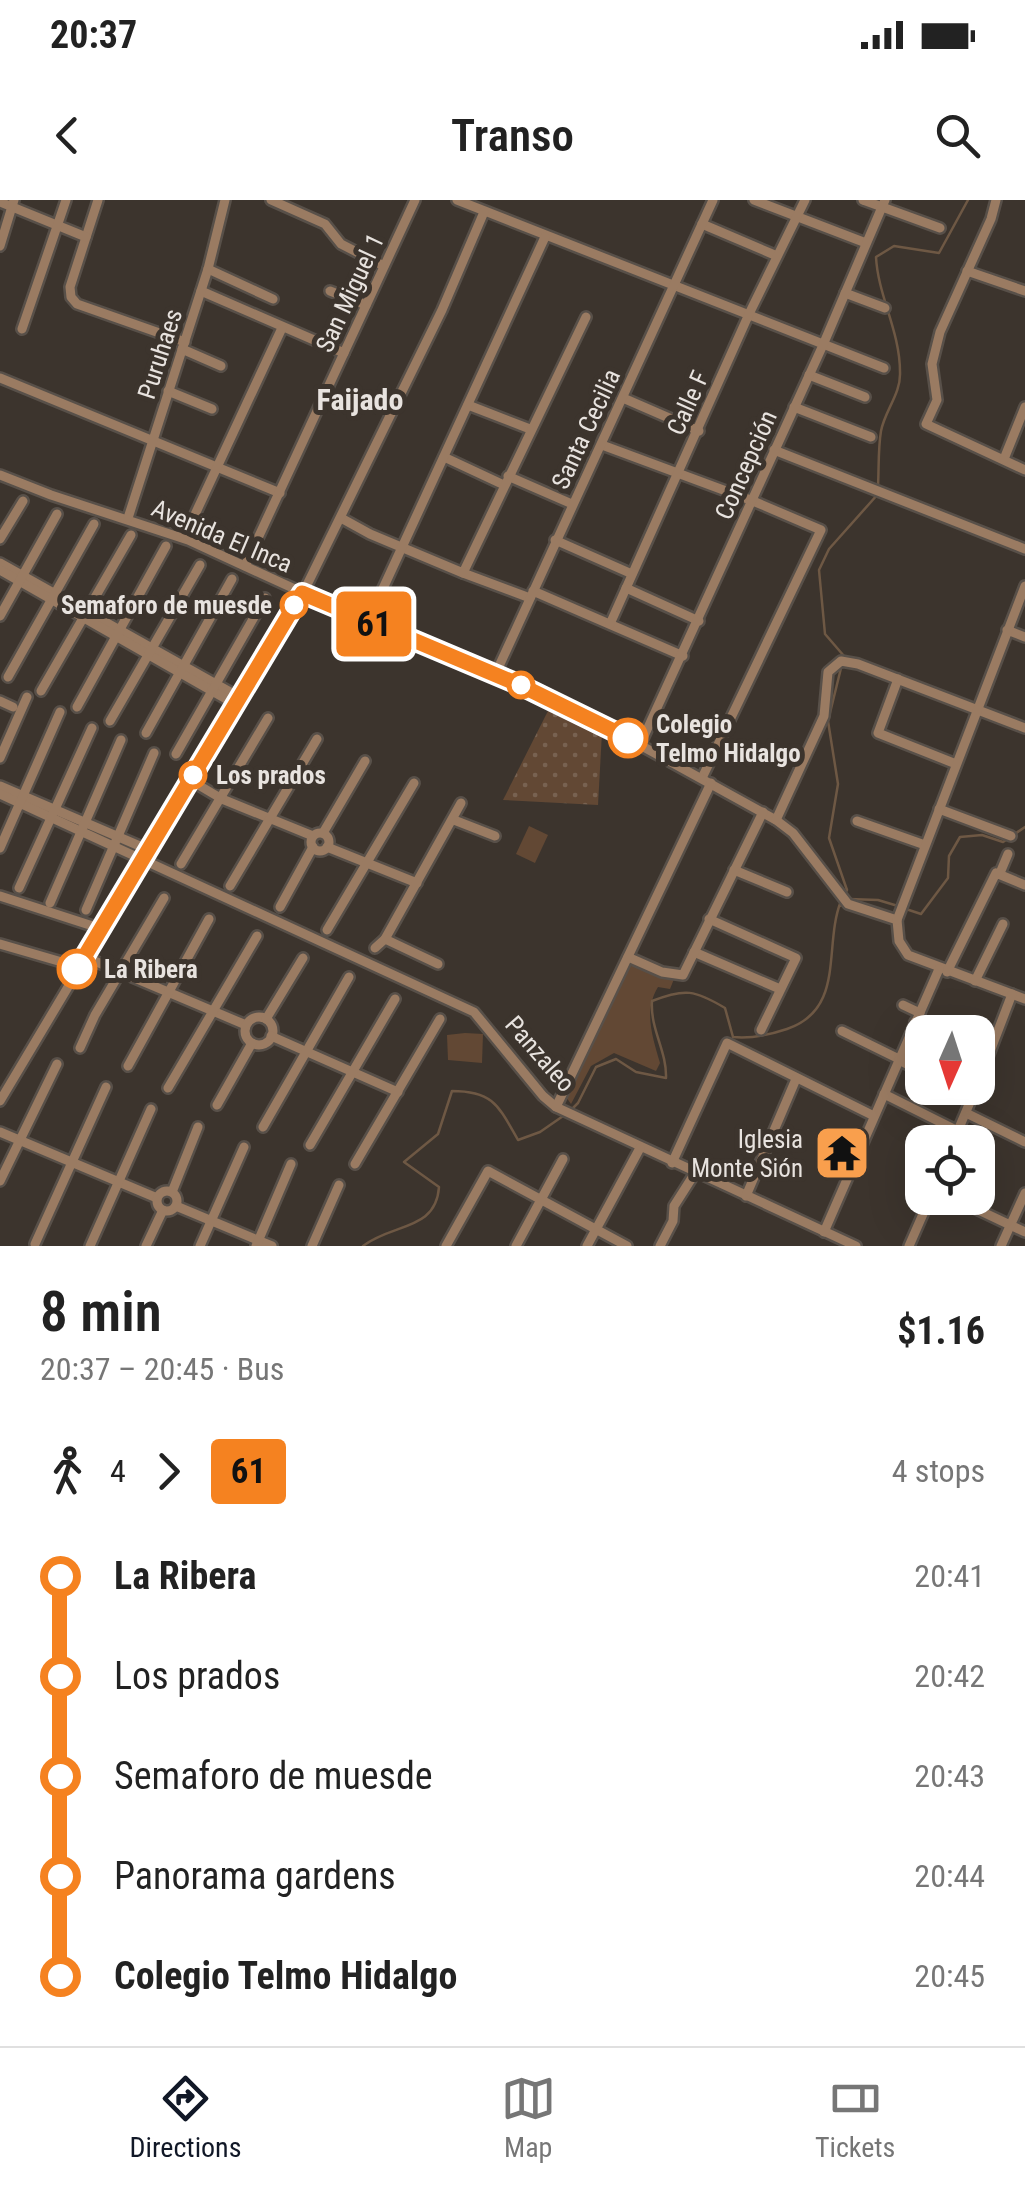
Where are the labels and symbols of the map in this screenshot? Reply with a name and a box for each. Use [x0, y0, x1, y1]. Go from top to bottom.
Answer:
street label: San Miguel 1 [310, 229, 390, 357]
street label: Puruhaes [132, 305, 188, 403]
street label: Santa Cecilia [546, 365, 626, 493]
street label: Calle F [661, 366, 715, 440]
district label: Faijado [317, 382, 403, 417]
street label: Concepción [709, 406, 783, 524]
street label: Avenida El Inca [147, 493, 297, 579]
place label: Semaforo de muesde [61, 591, 272, 620]
marker: Semaforo de muesde [281, 592, 307, 618]
line badge: 61 [329, 592, 419, 656]
unlabelled marker [508, 672, 534, 698]
place label: Colegio Telmo Hidalgo [656, 710, 801, 768]
marker: Colegio Telmo Hidalgo [609, 719, 647, 757]
place label: Los prados [216, 761, 326, 790]
marker: Los prados [180, 762, 206, 788]
marker: La Ribera [58, 950, 96, 988]
place label: La Ribera [104, 955, 198, 984]
street label: Panzaleo [499, 1010, 581, 1098]
north arrow [905, 1015, 995, 1105]
temple icon: Iglesia Monte Sión [812, 1123, 872, 1183]
place label: Iglesia Monte Sión [691, 1125, 803, 1183]

